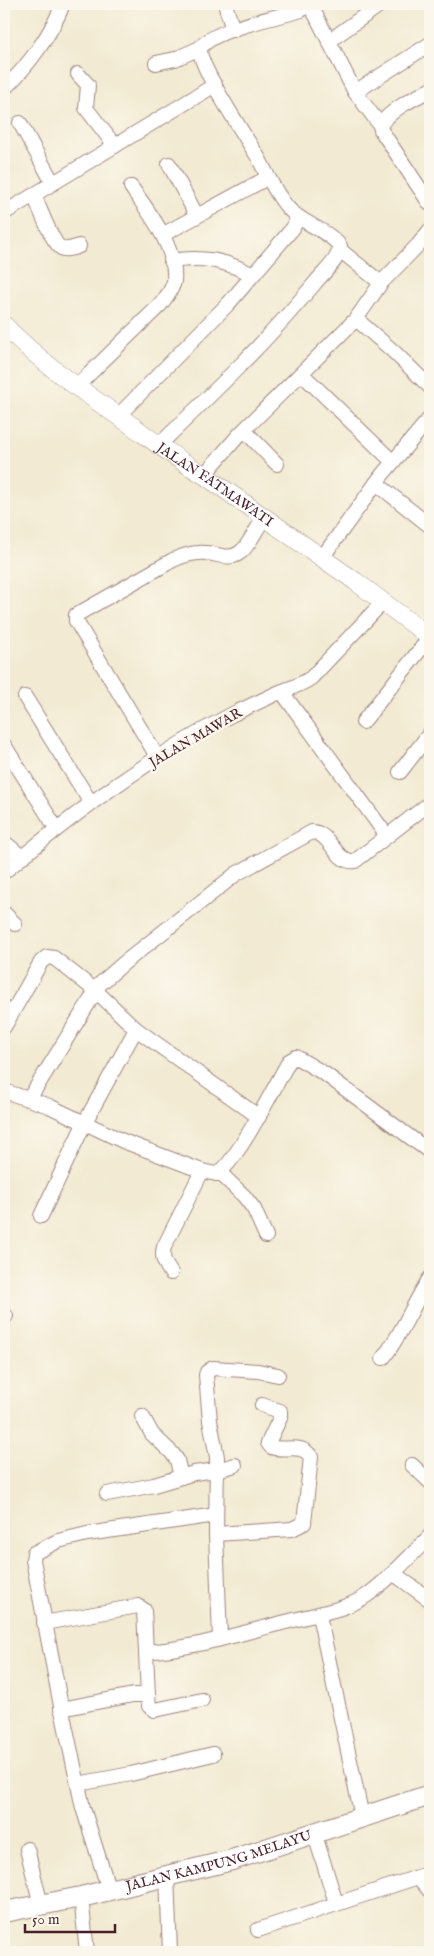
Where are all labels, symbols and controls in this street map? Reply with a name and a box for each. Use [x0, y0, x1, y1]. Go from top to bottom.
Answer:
street label: JALAN FATMAWATI [151, 438, 277, 531]
street label: JALAN MAWAR [144, 704, 245, 773]
street label: JALAN KAMPUNG MELAYU [122, 1826, 314, 1896]
scale bar [25, 1901, 115, 1933]
text: 50 m [32, 1910, 60, 1929]

